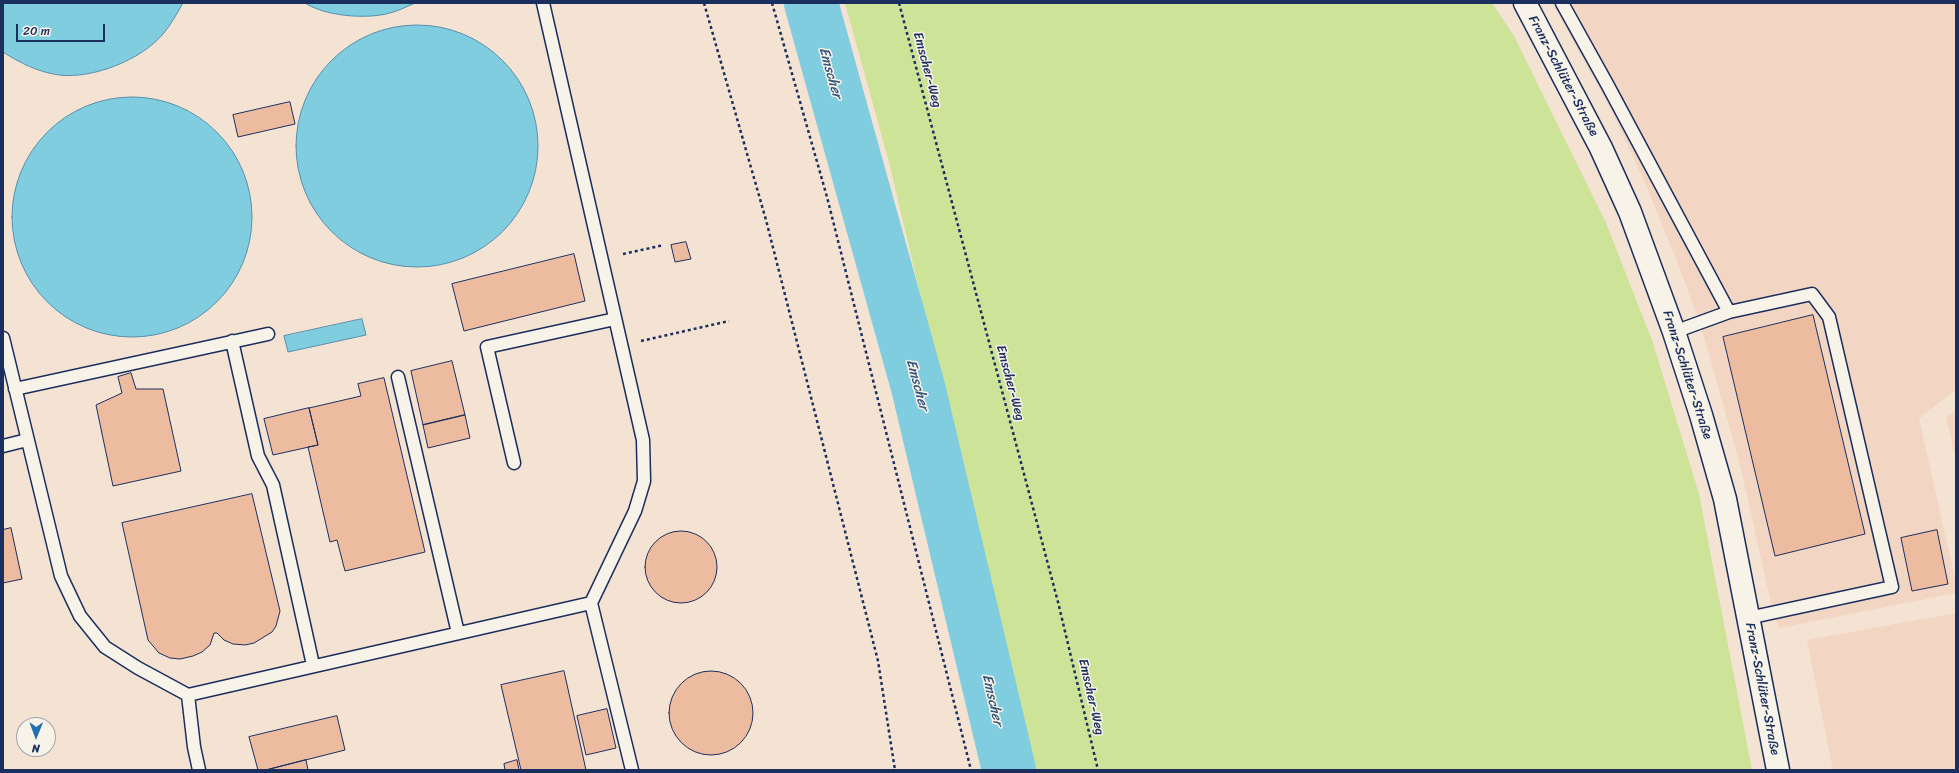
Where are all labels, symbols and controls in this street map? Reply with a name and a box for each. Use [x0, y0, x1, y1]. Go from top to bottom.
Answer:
street label: Franz-Schlüter-Straße [1525, 13, 1601, 139]
scale bar [18, 16, 107, 42]
text: 20 m [23, 20, 50, 42]
street label: Emscher-Weg [909, 30, 945, 110]
water label: Emscher [815, 46, 845, 100]
street label: Franz-Schlüter-Straße [1659, 309, 1715, 441]
street label: Emscher-Weg [992, 343, 1028, 423]
water label: Emscher [902, 358, 932, 412]
street label: Franz-Schlüter-Straße [1742, 621, 1782, 757]
street label: Emscher-Weg [1075, 657, 1107, 737]
water label: Emscher [978, 673, 1006, 727]
north arrow [16, 717, 56, 757]
text: N [32, 739, 40, 758]

